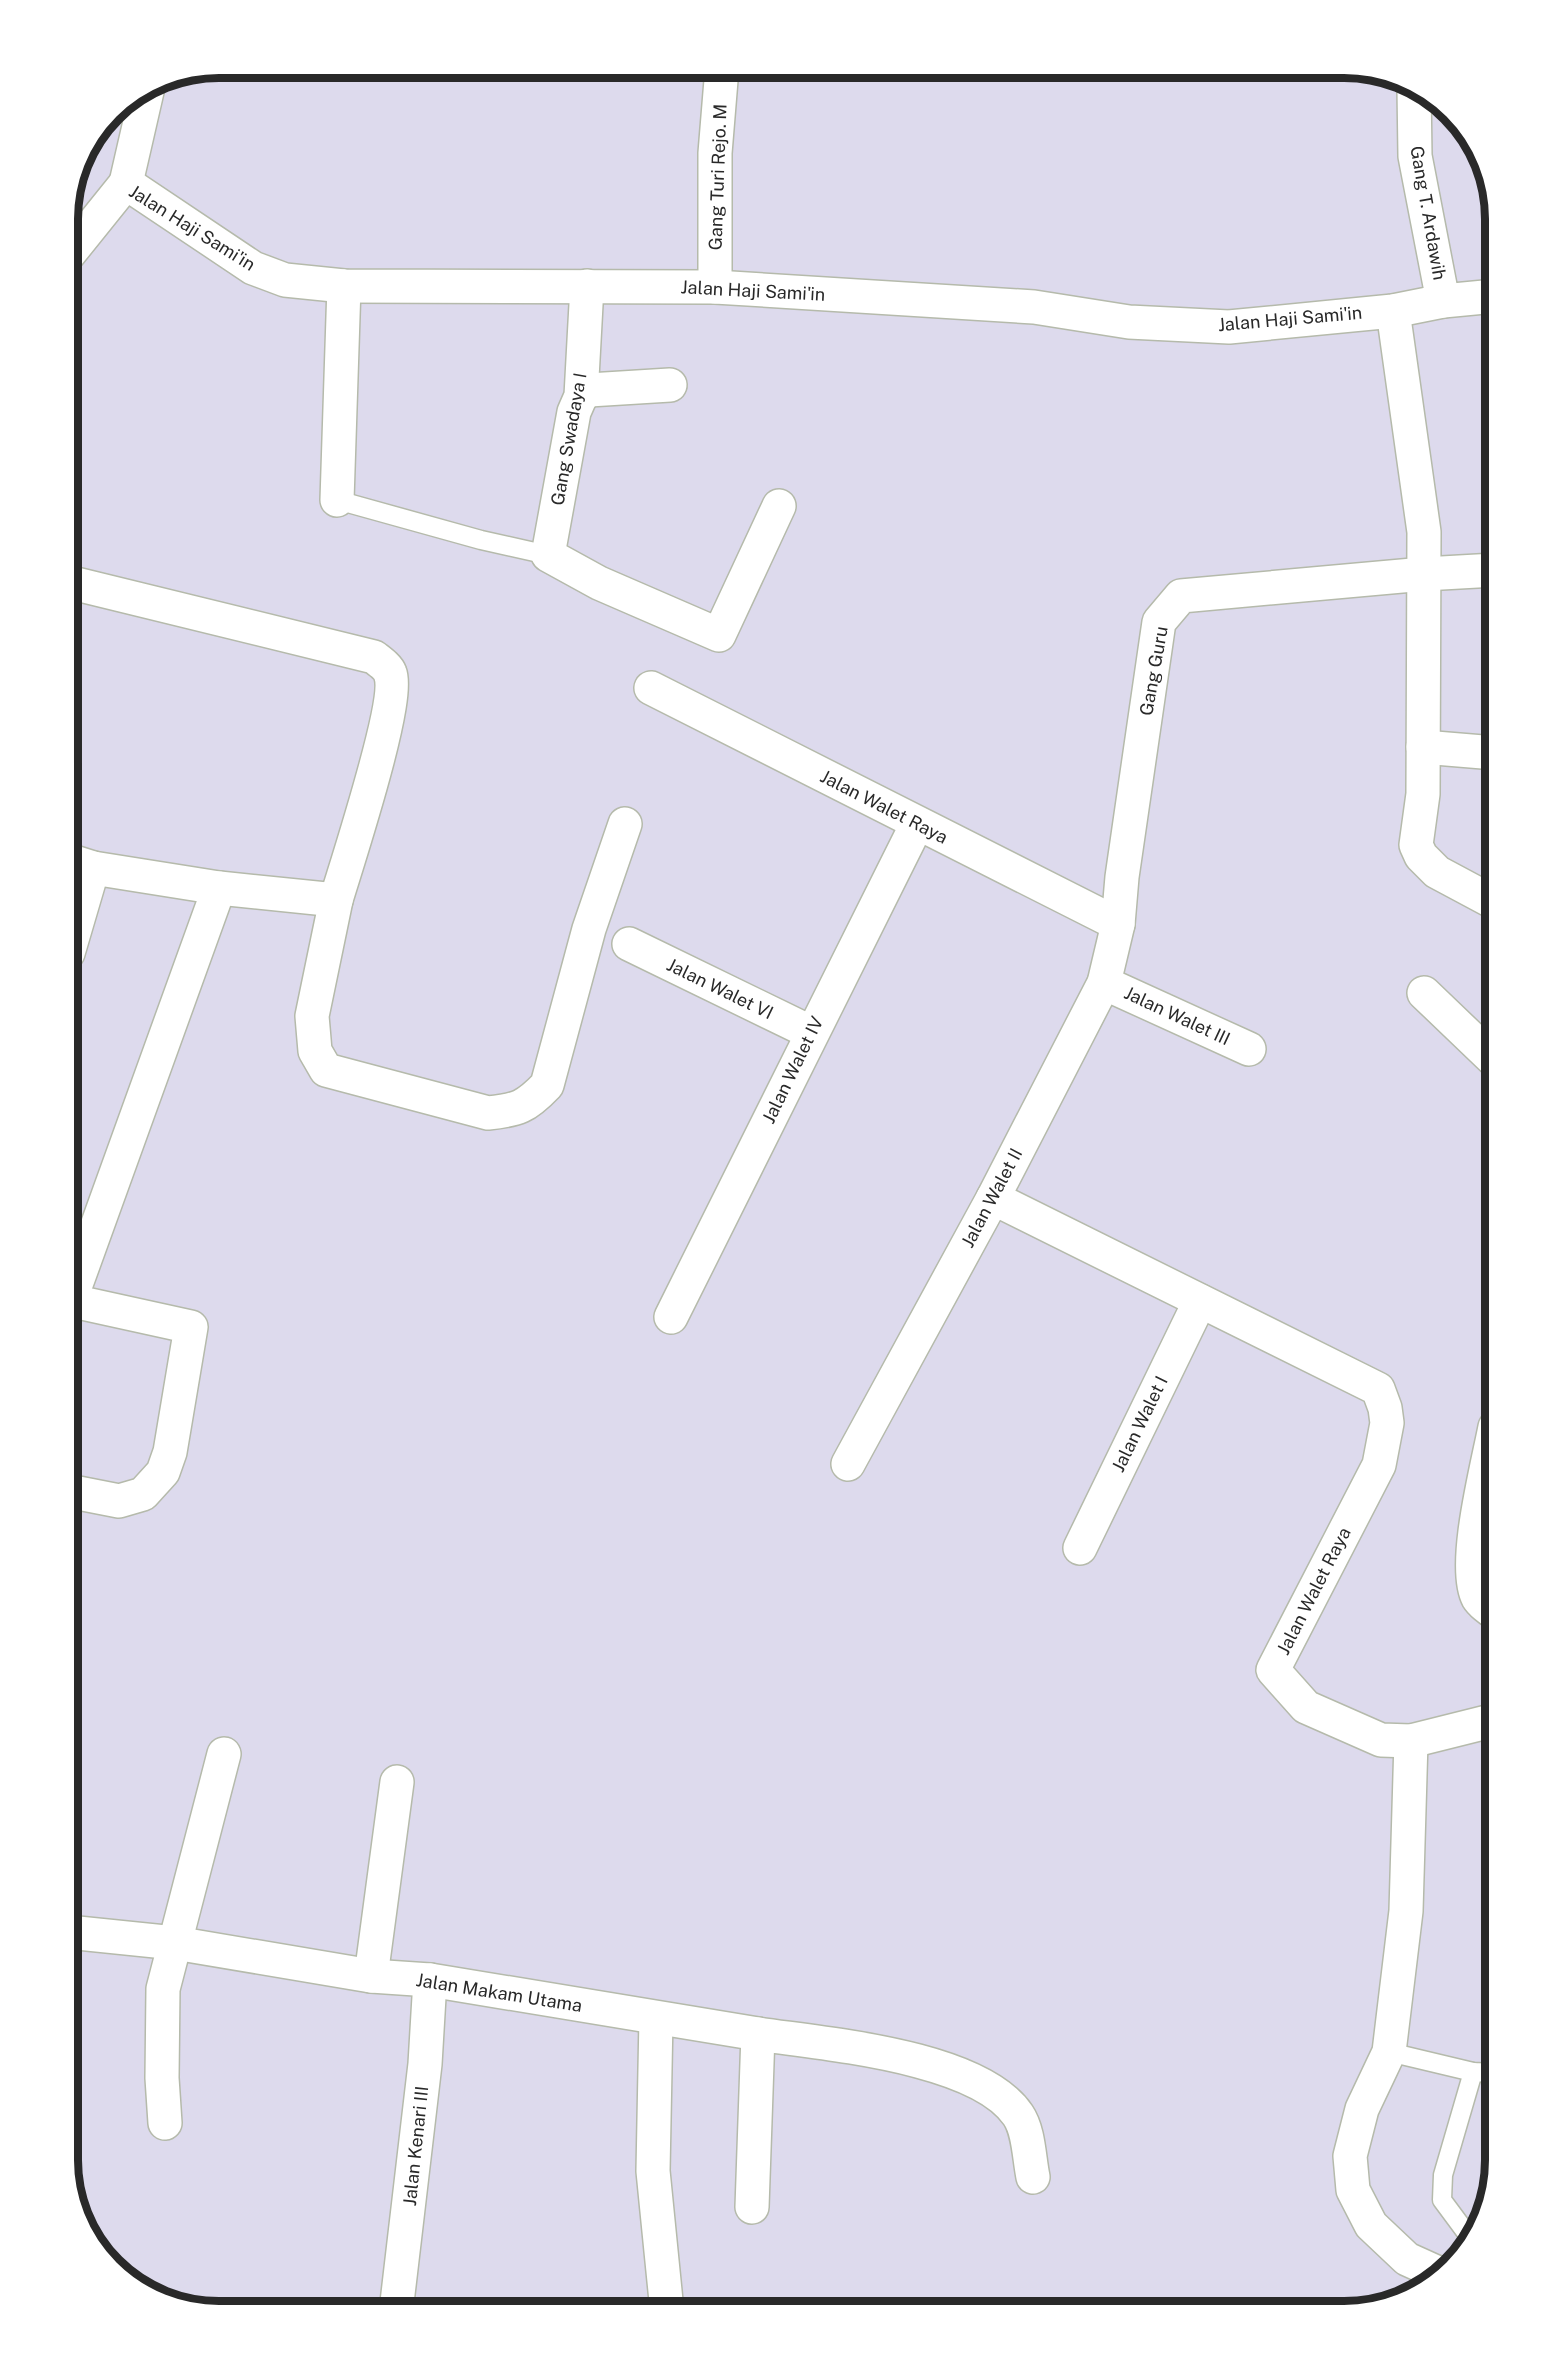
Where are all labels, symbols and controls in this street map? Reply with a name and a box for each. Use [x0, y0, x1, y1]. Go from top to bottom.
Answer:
street label: Gang Turi Rejo. M [704, 103, 731, 251]
street label: Gang T. Ardawih [1406, 144, 1451, 282]
street label: Jalan Haji Sami'in [125, 180, 259, 275]
street label: Jalan Haji Sami'in [680, 276, 826, 305]
street label: Jalan Haji Sami'in [1217, 302, 1363, 335]
street label: Gang Swadaya I [547, 371, 591, 507]
street label: Gang Guru [1135, 625, 1172, 717]
street label: Jalan Walet Raya [817, 765, 951, 848]
street label: Jalan Walet VI [664, 954, 777, 1023]
street label: Jalan Walet III [1121, 982, 1233, 1049]
street label: Jalan Walet IV [758, 1013, 827, 1127]
street label: Jalan Walet II [957, 1145, 1026, 1251]
street label: Jalan Walet I [1107, 1372, 1172, 1475]
street label: Jalan Walet Raya [1272, 1524, 1355, 1658]
street label: Jalan Makam Utama [415, 1969, 584, 2016]
street label: Jalan Kenari III [399, 2085, 432, 2207]

